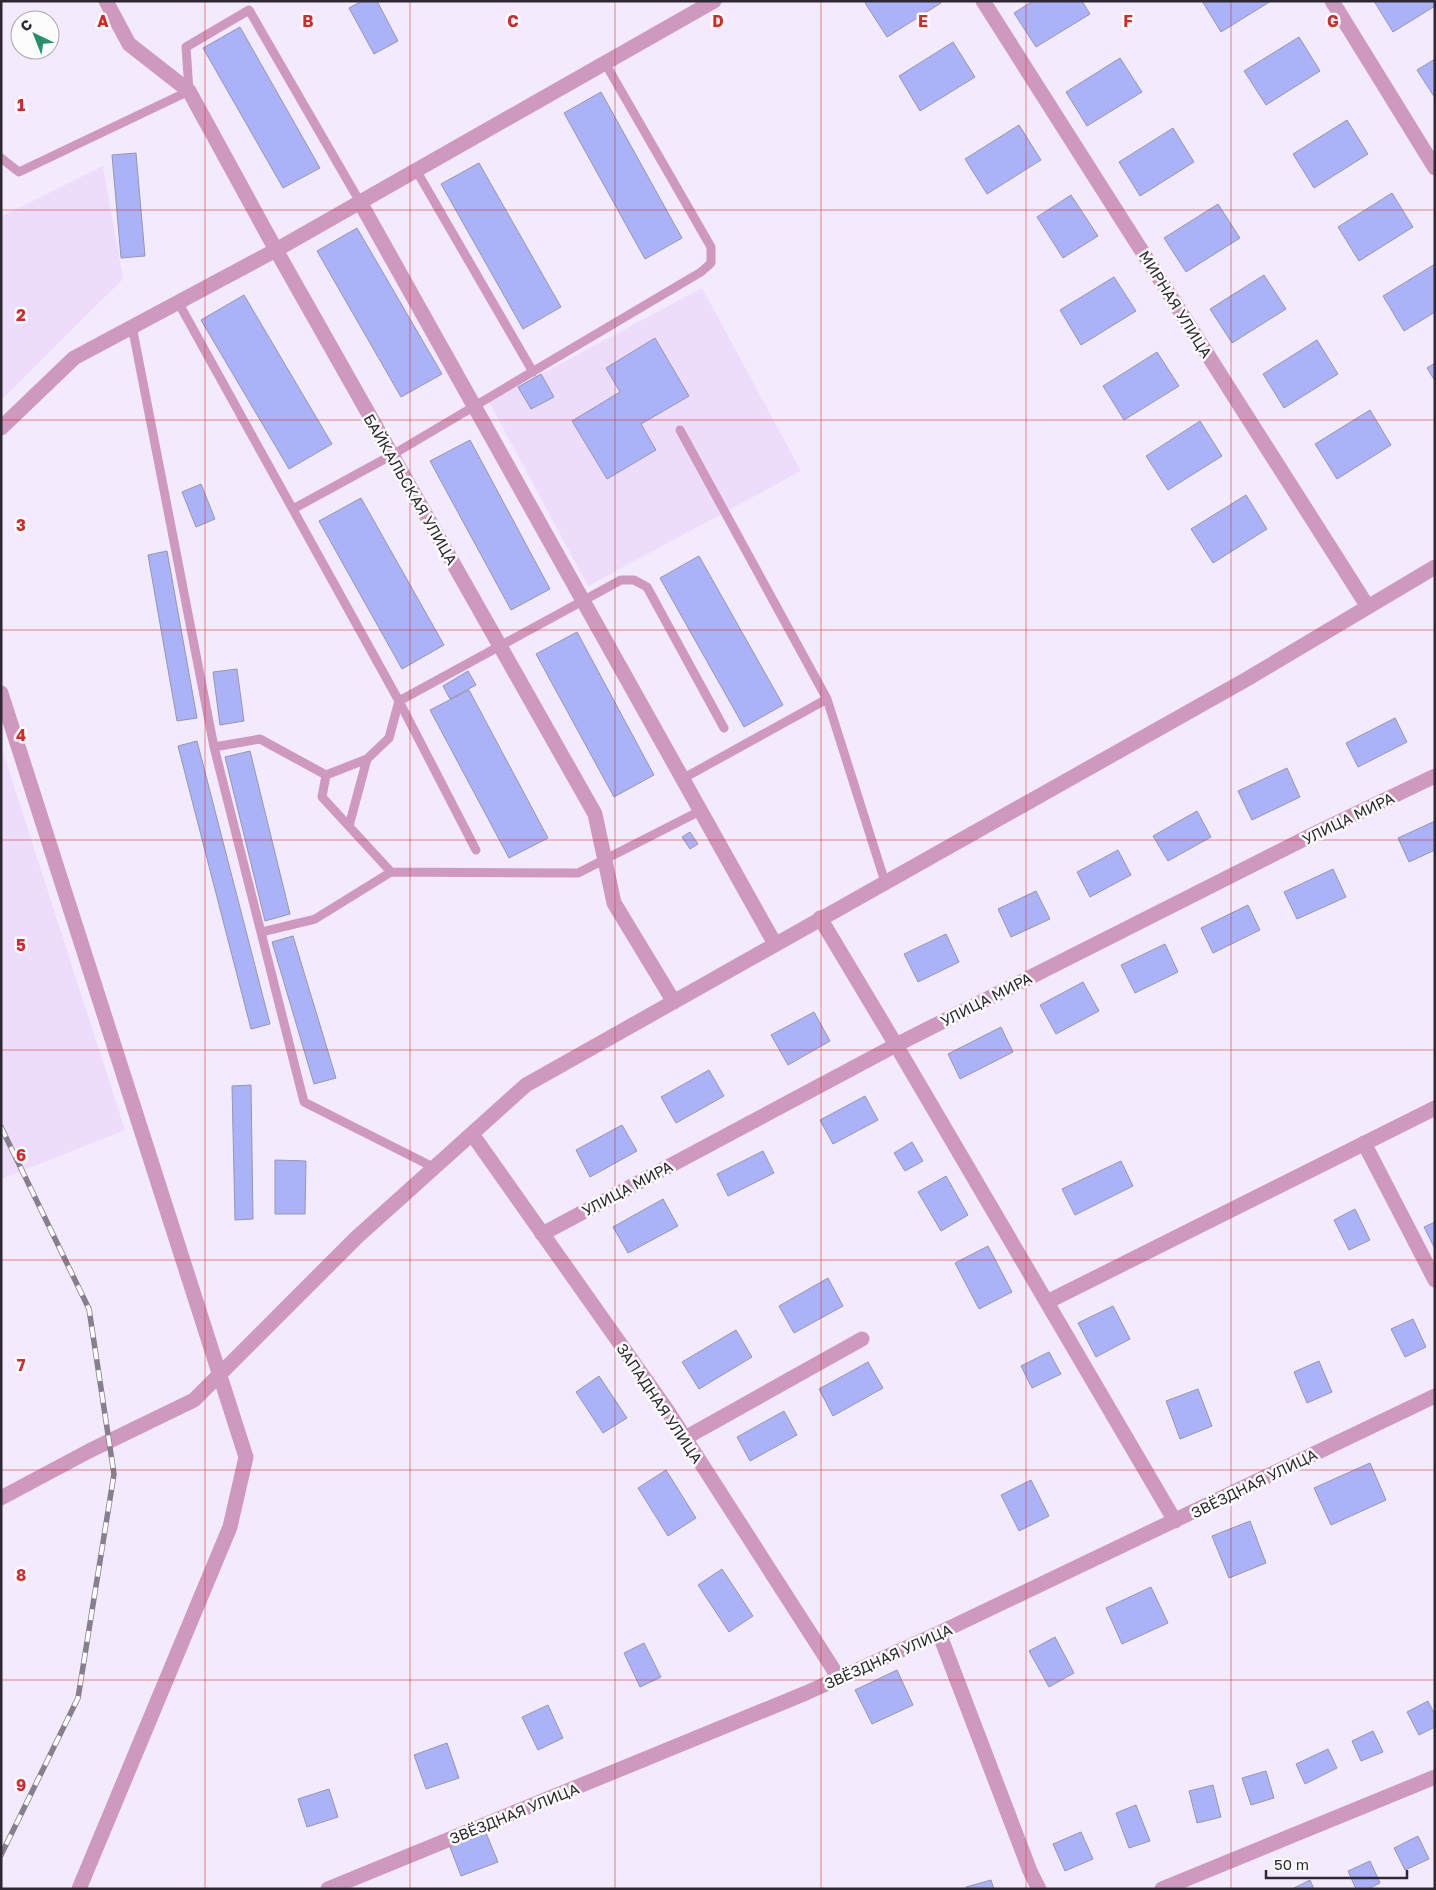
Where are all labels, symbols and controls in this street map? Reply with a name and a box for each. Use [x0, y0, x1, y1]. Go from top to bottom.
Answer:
north arrow [10, 10, 60, 60]
text: A [97, 11, 109, 31]
text: B [302, 11, 314, 31]
text: C [507, 11, 519, 31]
text: D [712, 11, 724, 31]
text: E [918, 11, 928, 31]
text: F [1123, 11, 1133, 31]
text: G [1327, 11, 1339, 31]
text: С [16, 15, 35, 35]
text: 1 [17, 95, 25, 115]
street label: МИРНАЯ УЛИЦА [1136, 247, 1216, 361]
text: 2 [16, 305, 26, 325]
street label: БАЙКАЛЬСКАЯ УЛИЦА [360, 410, 462, 568]
text: 3 [16, 515, 26, 535]
text: 4 [16, 725, 26, 745]
street label: УЛИЦА МИРА [1299, 788, 1397, 848]
text: 5 [16, 935, 26, 955]
street label: УЛИЦА МИРА [937, 968, 1035, 1030]
text: 6 [16, 1145, 26, 1165]
street label: УЛИЦА МИРА [579, 1157, 675, 1219]
street label: ЗАПАДНАЯ УЛИЦА [613, 1340, 707, 1466]
text: 7 [17, 1355, 26, 1375]
street label: ЗВЁЗДНАЯ УЛИЦА [1188, 1445, 1320, 1521]
text: 8 [16, 1565, 26, 1585]
street label: ЗВЁЗДНАЯ УЛИЦА [821, 1620, 955, 1692]
text: 9 [16, 1775, 26, 1795]
street label: ЗВЁЗДНАЯ УЛИЦА [447, 1779, 581, 1847]
scale bar [1266, 1848, 1407, 1880]
text: 50 m [1274, 1855, 1309, 1873]

